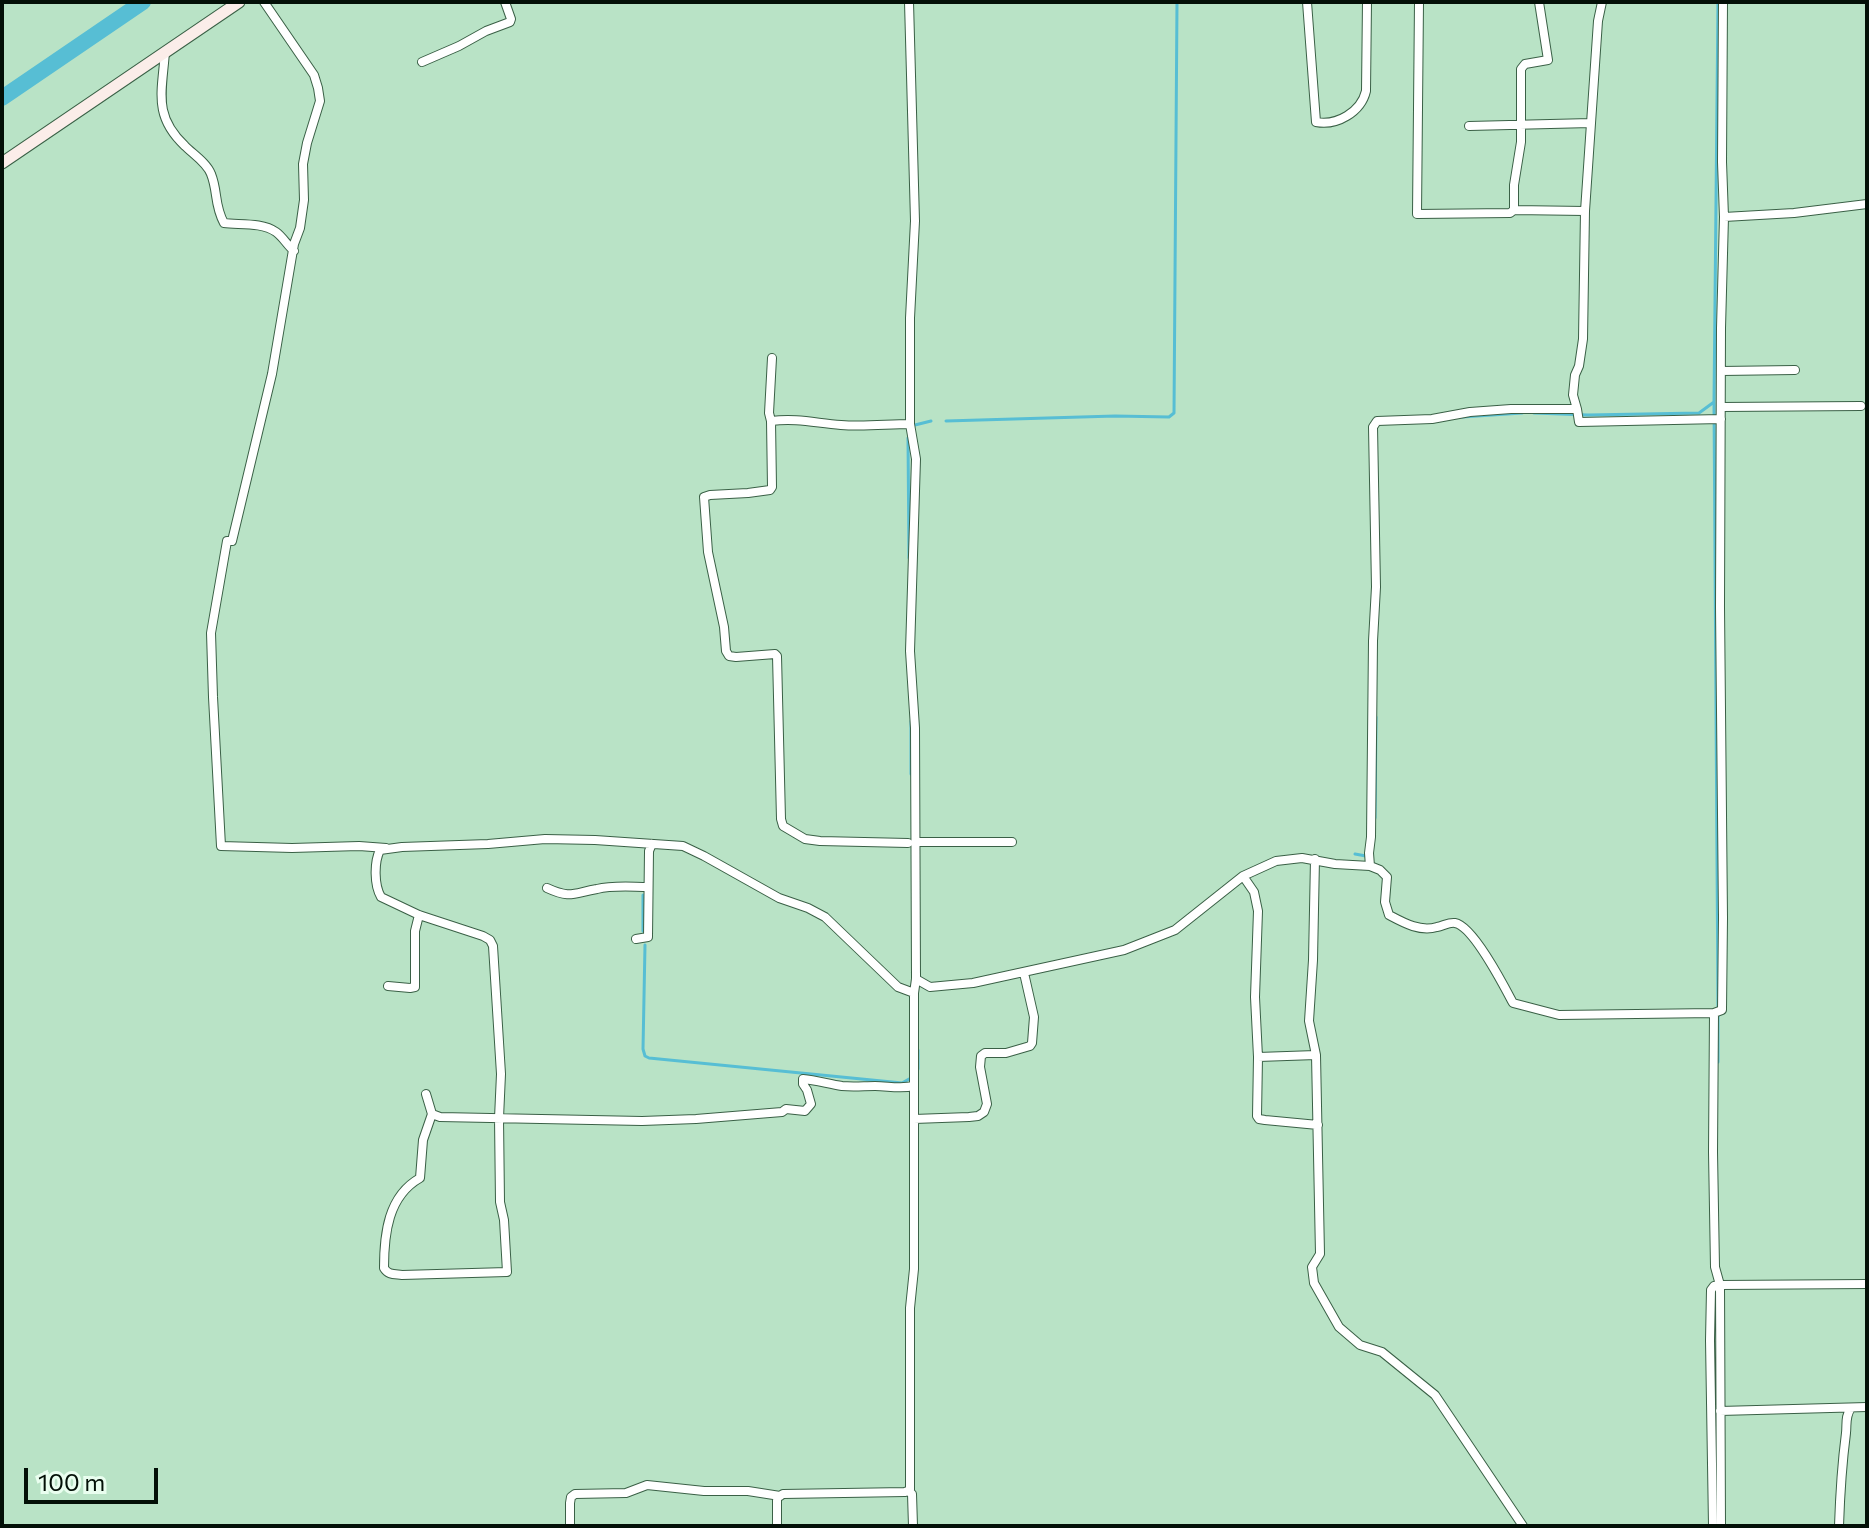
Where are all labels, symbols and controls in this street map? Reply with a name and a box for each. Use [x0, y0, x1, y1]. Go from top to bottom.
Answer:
scale bar [28, 1452, 162, 1502]
text: 100 m [38, 1467, 105, 1496]

